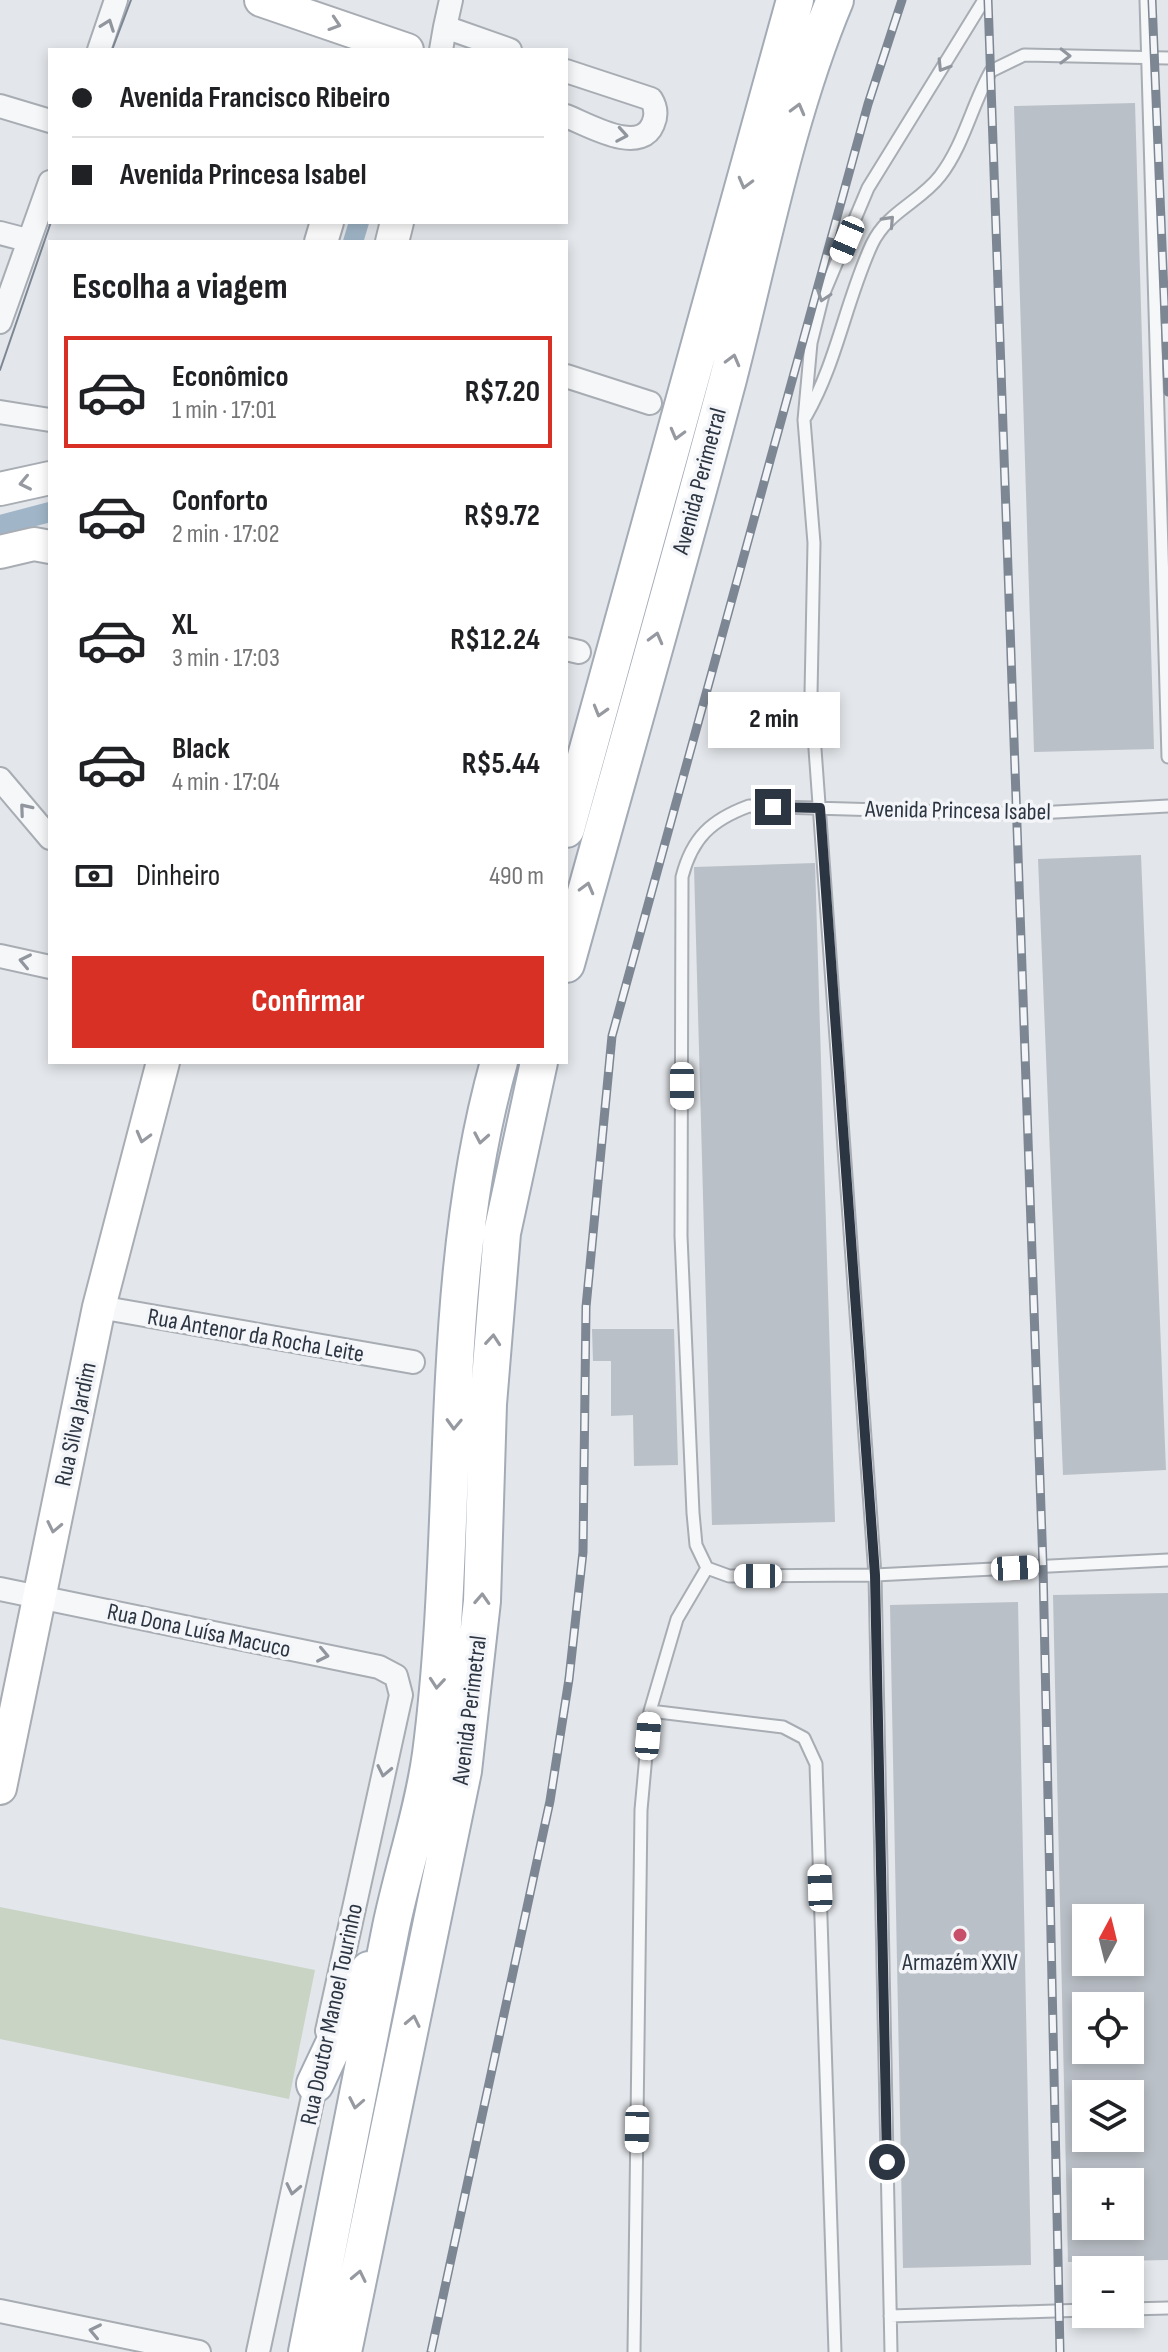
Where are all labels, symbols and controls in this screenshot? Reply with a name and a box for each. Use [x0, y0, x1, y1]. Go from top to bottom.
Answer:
one-way arrow [327, 14, 341, 30]
one-way arrow [98, 19, 114, 33]
one-way arrow [1059, 47, 1072, 64]
one-way arrow [938, 58, 953, 72]
text: Avenida Francisco Ribeiro [120, 80, 390, 116]
one-way arrow [789, 102, 806, 116]
one-way arrow [615, 126, 629, 143]
text: Avenida Princesa Isabel [120, 157, 367, 193]
one-way arrow [738, 176, 754, 190]
car [827, 213, 867, 267]
one-way arrow [879, 216, 894, 230]
text: Escolha a viagem [72, 266, 288, 309]
one-way arrow [817, 288, 833, 302]
one-way arrow [723, 354, 740, 368]
icon: car [76, 356, 148, 428]
text: Econômico [172, 359, 289, 395]
text: R$7.20 [465, 374, 540, 410]
text: 1 min · 17:01 [172, 395, 276, 426]
street label: Avenida Perimetral [666, 405, 733, 558]
one-way arrow [670, 426, 686, 440]
one-way arrow [19, 474, 32, 491]
icon: car [76, 480, 148, 552]
text: Conforto [172, 483, 268, 519]
text: R$9.72 [464, 498, 540, 534]
text: 2 min · 17:02 [172, 519, 279, 550]
icon: car [76, 604, 148, 676]
text: XL [172, 607, 198, 643]
text: R$12.24 [450, 622, 540, 658]
one-way arrow [647, 631, 663, 645]
text: 3 min · 17:03 [172, 643, 280, 674]
callout: 2 min [707, 691, 839, 747]
one-way arrow [593, 704, 609, 718]
text: 2 min [749, 704, 799, 735]
icon: car [76, 728, 148, 800]
text: Black [172, 731, 230, 767]
text: R$5.44 [462, 746, 540, 782]
text: 4 min · 17:04 [172, 767, 280, 798]
route end [755, 789, 791, 825]
street label: Avenida Princesa Isabel [864, 794, 1051, 827]
one-way arrow [20, 804, 35, 818]
icon: cash [72, 854, 116, 898]
text: Dinheiro [136, 858, 220, 894]
text: 490 m [489, 861, 544, 892]
one-way arrow [578, 882, 594, 896]
one-way arrow [19, 953, 32, 970]
button: Confirmar [72, 956, 544, 1048]
car [670, 1062, 694, 1110]
one-way arrow [136, 1130, 153, 1144]
one-way arrow [474, 1131, 491, 1145]
street label: Rua Antenor da Rocha Leite [145, 1302, 366, 1369]
one-way arrow [484, 1333, 501, 1346]
street label: Rua Silva Jardim [48, 1360, 103, 1489]
one-way arrow [445, 1418, 462, 1431]
one-way arrow [46, 1520, 63, 1534]
car [990, 1555, 1040, 1581]
car [734, 1564, 782, 1588]
one-way arrow [473, 1592, 490, 1605]
street label: Rua Dona Luísa Macuco [105, 1597, 293, 1664]
street label: Avenida Perimetral [446, 1634, 493, 1787]
one-way arrow [316, 1646, 330, 1663]
one-way arrow [429, 1677, 446, 1690]
car [634, 1711, 662, 1761]
one-way arrow [376, 1764, 393, 1777]
car [807, 1864, 833, 1912]
street label: Rua Doutor Manoel Tourinho [294, 1901, 369, 2127]
north arrow [1072, 1904, 1144, 1976]
map controls [1072, 1904, 1144, 2328]
marker: Armazém XXIV [951, 1926, 969, 1944]
place label: Armazém XXIV [901, 1948, 1018, 1977]
button: locate [1072, 1992, 1144, 2064]
one-way arrow [404, 2015, 421, 2029]
button: layers [1072, 2080, 1144, 2152]
one-way arrow [348, 2096, 365, 2109]
car [625, 2105, 649, 2153]
route start [869, 2144, 905, 2180]
button: + [1072, 2168, 1144, 2240]
one-way arrow [285, 2182, 302, 2195]
button: − [1072, 2256, 1144, 2328]
one-way arrow [350, 2269, 367, 2283]
one-way arrow [89, 2323, 102, 2340]

